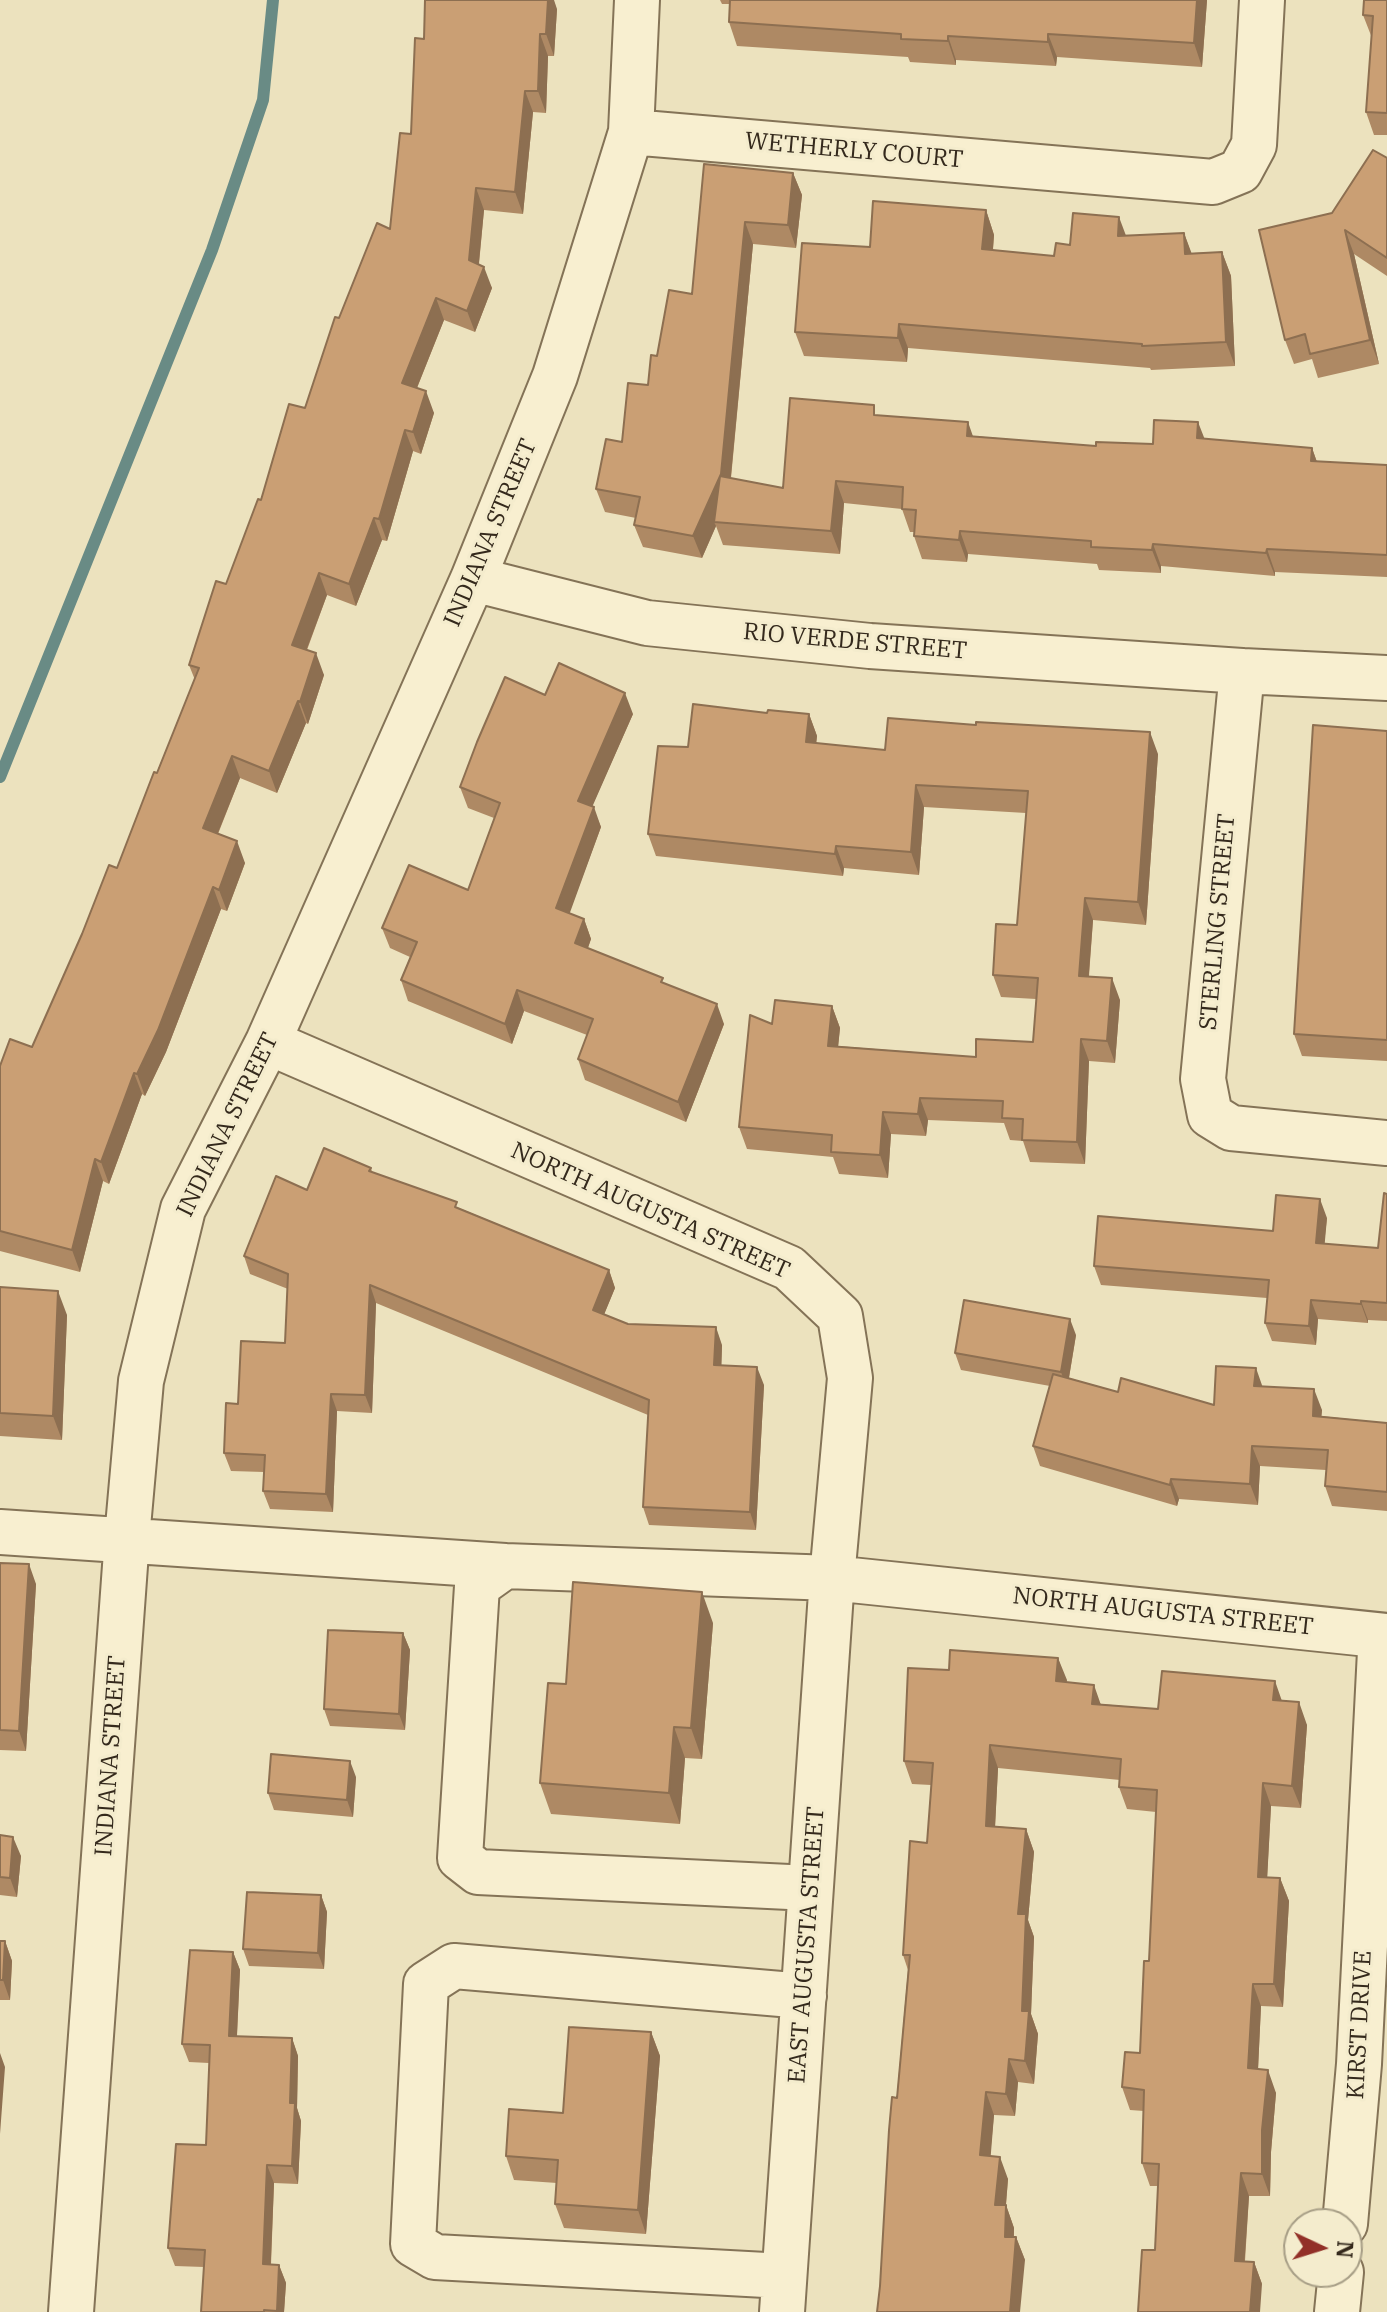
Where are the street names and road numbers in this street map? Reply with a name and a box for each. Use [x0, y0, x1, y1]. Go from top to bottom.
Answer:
street label: WETHERLY COURT [744, 127, 964, 175]
street label: INDIANA STREET [438, 435, 544, 631]
street label: RIO VERDE STREET [742, 618, 968, 666]
street label: STERLING STREET [1194, 813, 1242, 1031]
street label: INDIANA STREET [171, 1028, 285, 1222]
street label: NORTH AUGUSTA STREET [506, 1136, 794, 1286]
street label: NORTH AUGUSTA STREET [1011, 1582, 1315, 1642]
street label: INDIANA STREET [90, 1655, 132, 1857]
street label: EAST AUGUSTA STREET [783, 1806, 831, 2084]
street label: KIRST DRIVE [1342, 1950, 1378, 2100]

